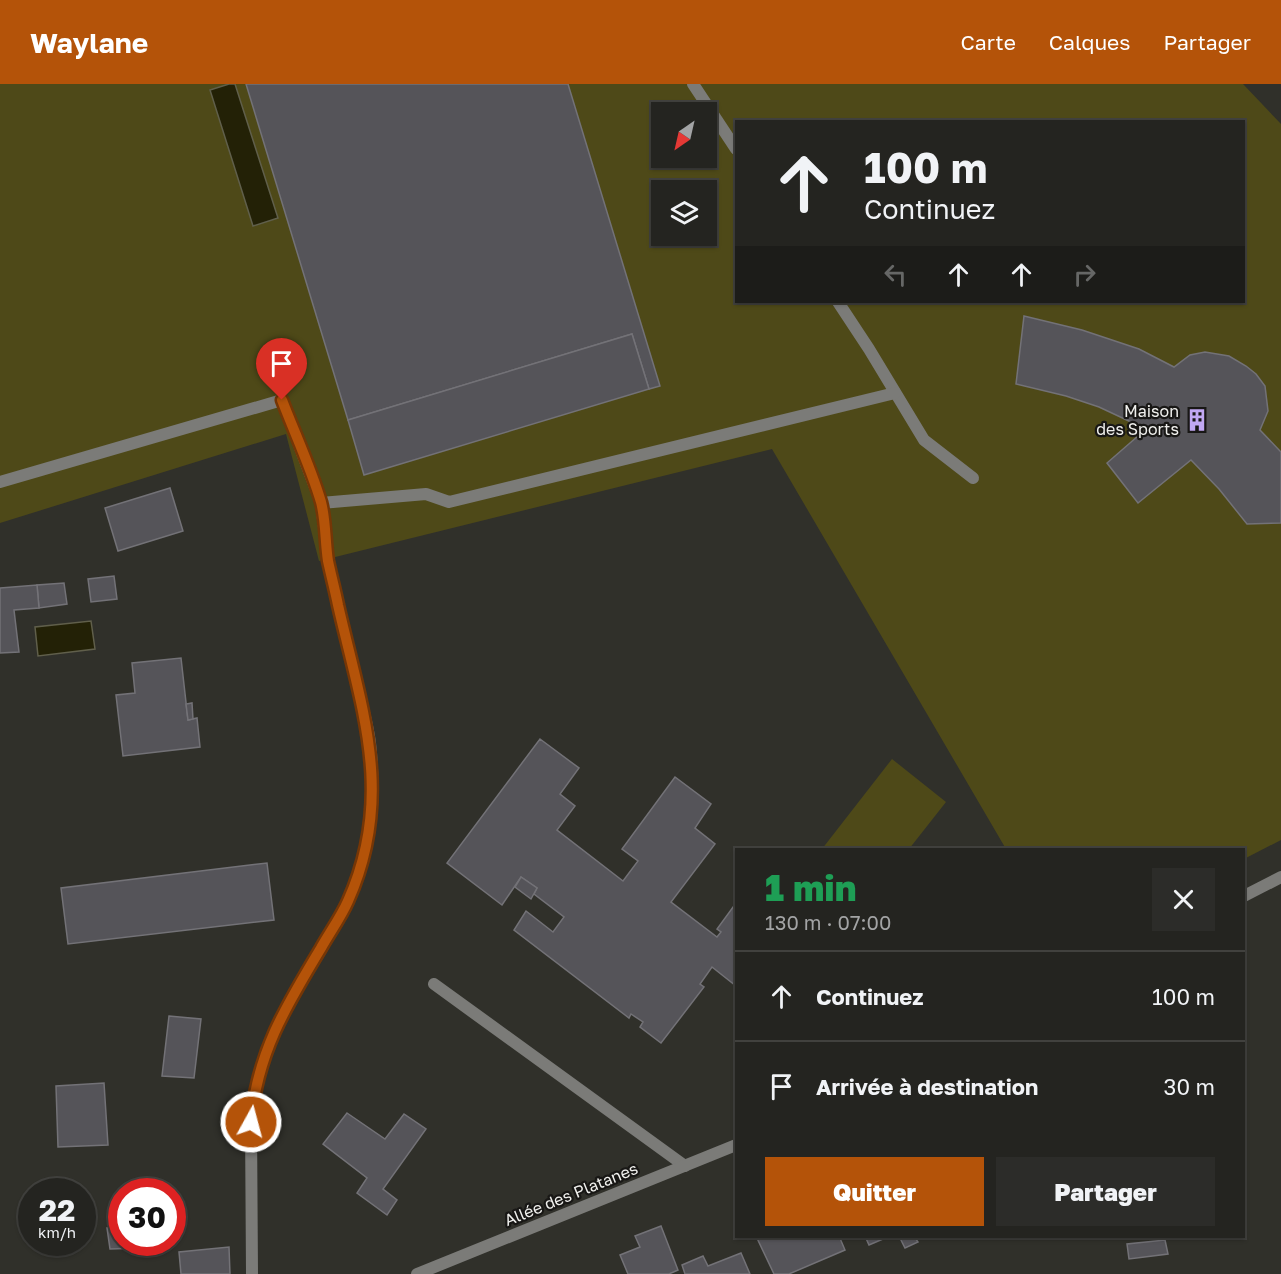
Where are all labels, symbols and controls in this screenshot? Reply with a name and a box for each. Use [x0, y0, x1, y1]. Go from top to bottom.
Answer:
text: Waylane [30, 26, 148, 59]
text: Carte [960, 29, 1016, 55]
text: Calques [1049, 29, 1130, 55]
text: Partager [1163, 29, 1251, 55]
north arrow [651, 102, 717, 168]
map controls [651, 102, 717, 246]
text: 100 m [864, 142, 987, 192]
icon: ahead [765, 144, 843, 222]
button: layers [651, 180, 717, 246]
text: Continuez [864, 193, 995, 225]
icon: left [879, 258, 912, 291]
icon: ahead [942, 258, 975, 291]
icon: ahead [1005, 258, 1038, 291]
icon: right [1068, 258, 1101, 291]
pin [256, 338, 307, 400]
icon: arrive [265, 347, 298, 380]
place label: Maison des Sports [1096, 401, 1179, 439]
building icon: Maison des Sports [1184, 407, 1210, 433]
text: 1 min [765, 866, 856, 909]
button: close [1152, 868, 1215, 931]
text: 130 m · 07:00 [765, 910, 891, 934]
icon: ahead [765, 980, 798, 1013]
text: Continuez [816, 983, 923, 1010]
text: 100 m [1152, 983, 1215, 1010]
icon: arrive [765, 1070, 798, 1103]
text: Arrivée à destination [816, 1073, 1038, 1100]
text: 30 m [1164, 1073, 1215, 1100]
position arrow [219, 1090, 283, 1154]
button: Quitter [765, 1157, 984, 1226]
button: Partager [996, 1157, 1215, 1226]
street label: Allée des Platanes [501, 1158, 641, 1230]
speed limit sign: 30 [108, 1178, 186, 1256]
text: 22 [39, 1192, 75, 1228]
text: km/h [38, 1223, 76, 1241]

